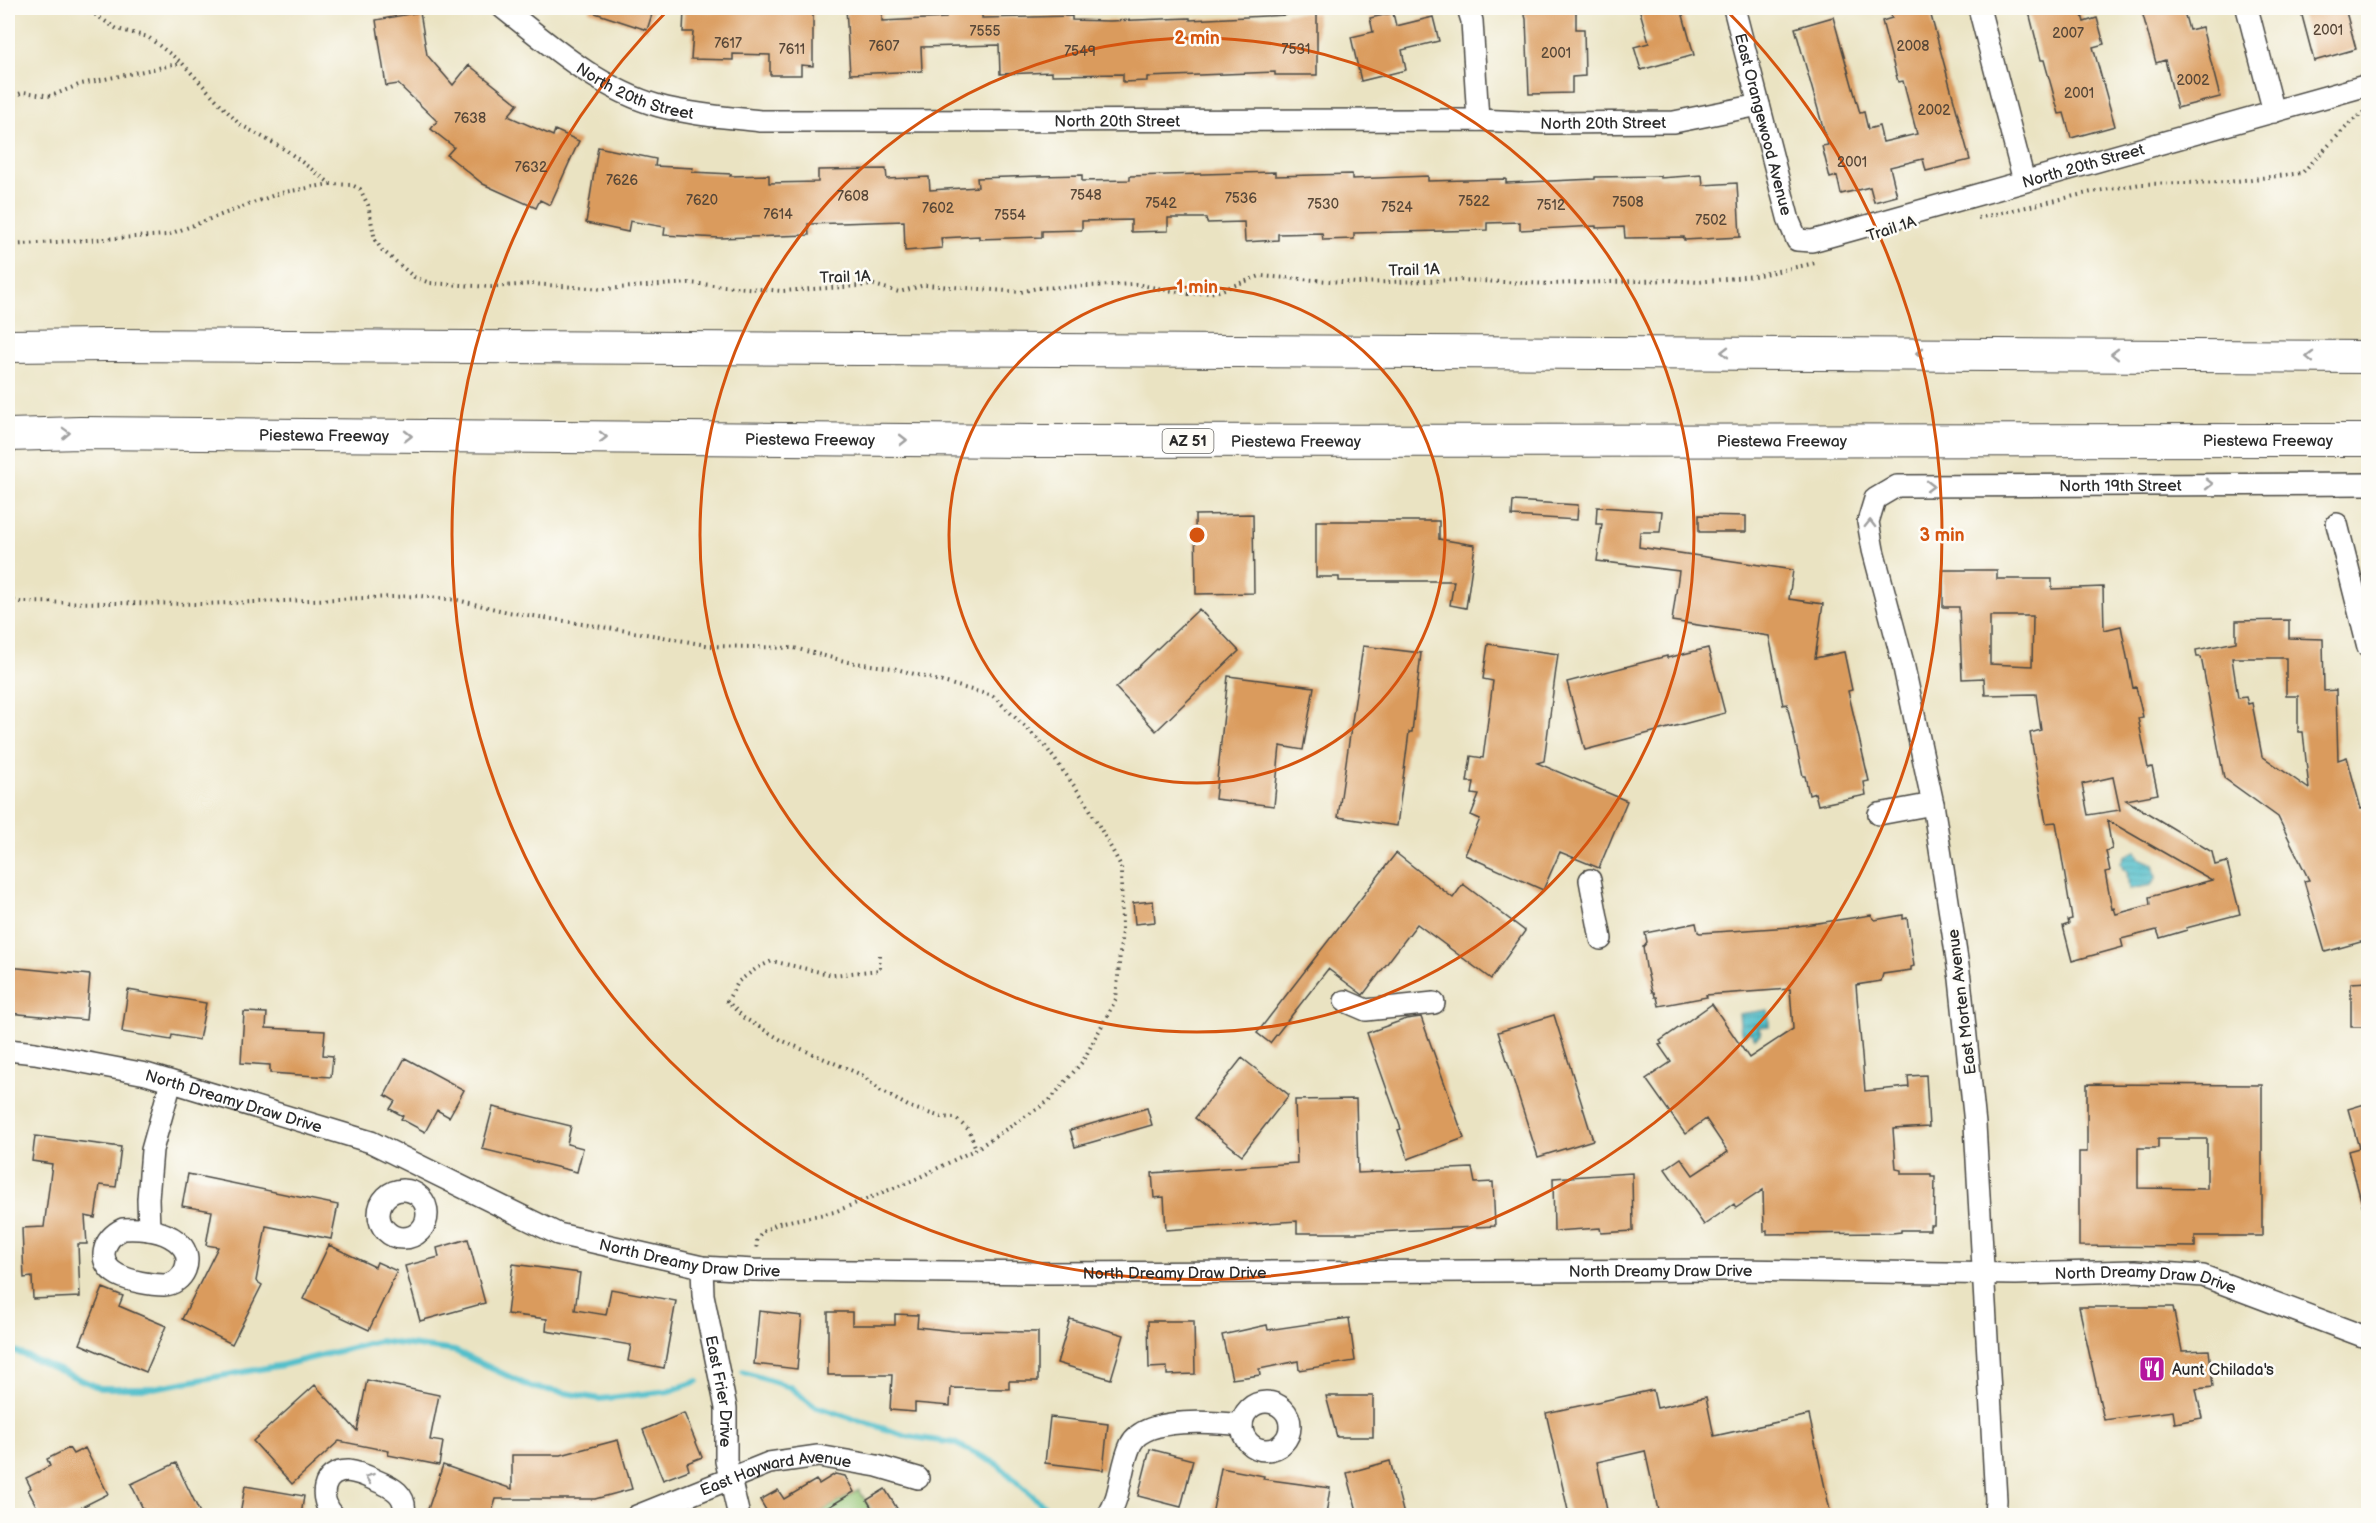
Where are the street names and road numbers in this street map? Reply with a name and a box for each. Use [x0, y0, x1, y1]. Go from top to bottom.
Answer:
street label: East Orangewood Avenue [1730, 31, 1795, 218]
street label: North 20th Street [572, 59, 695, 124]
street label: North 20th Street [1054, 112, 1180, 132]
street label: North 20th Street [1540, 114, 1666, 134]
street label: North 20th Street [2020, 140, 2147, 193]
street label: Trail 1A [1864, 212, 1919, 246]
street label: Trail 1A [1388, 260, 1440, 281]
street label: Trail 1A [819, 267, 871, 288]
street label: Piestewa Freeway [259, 426, 390, 447]
road number: AZ 51 [1162, 429, 1214, 453]
street label: Piestewa Freeway [745, 431, 876, 451]
street label: Piestewa Freeway [1717, 432, 1848, 451]
street label: Piestewa Freeway [2203, 432, 2334, 451]
street label: Piestewa Freeway [1231, 433, 1362, 452]
street label: North 19th Street [2059, 477, 2182, 496]
street label: East Morten Avenue [1944, 927, 1981, 1076]
street label: North Dreamy Draw Drive [143, 1066, 325, 1138]
street label: North Dreamy Draw Drive [597, 1236, 781, 1281]
street label: North Dreamy Draw Drive [1569, 1262, 1753, 1282]
street label: North Dreamy Draw Drive [2055, 1263, 2239, 1299]
street label: North Dreamy Draw Drive [1083, 1264, 1267, 1284]
street label: East Frier Drive [700, 1334, 734, 1448]
street label: East Hayward Avenue [697, 1448, 853, 1501]

